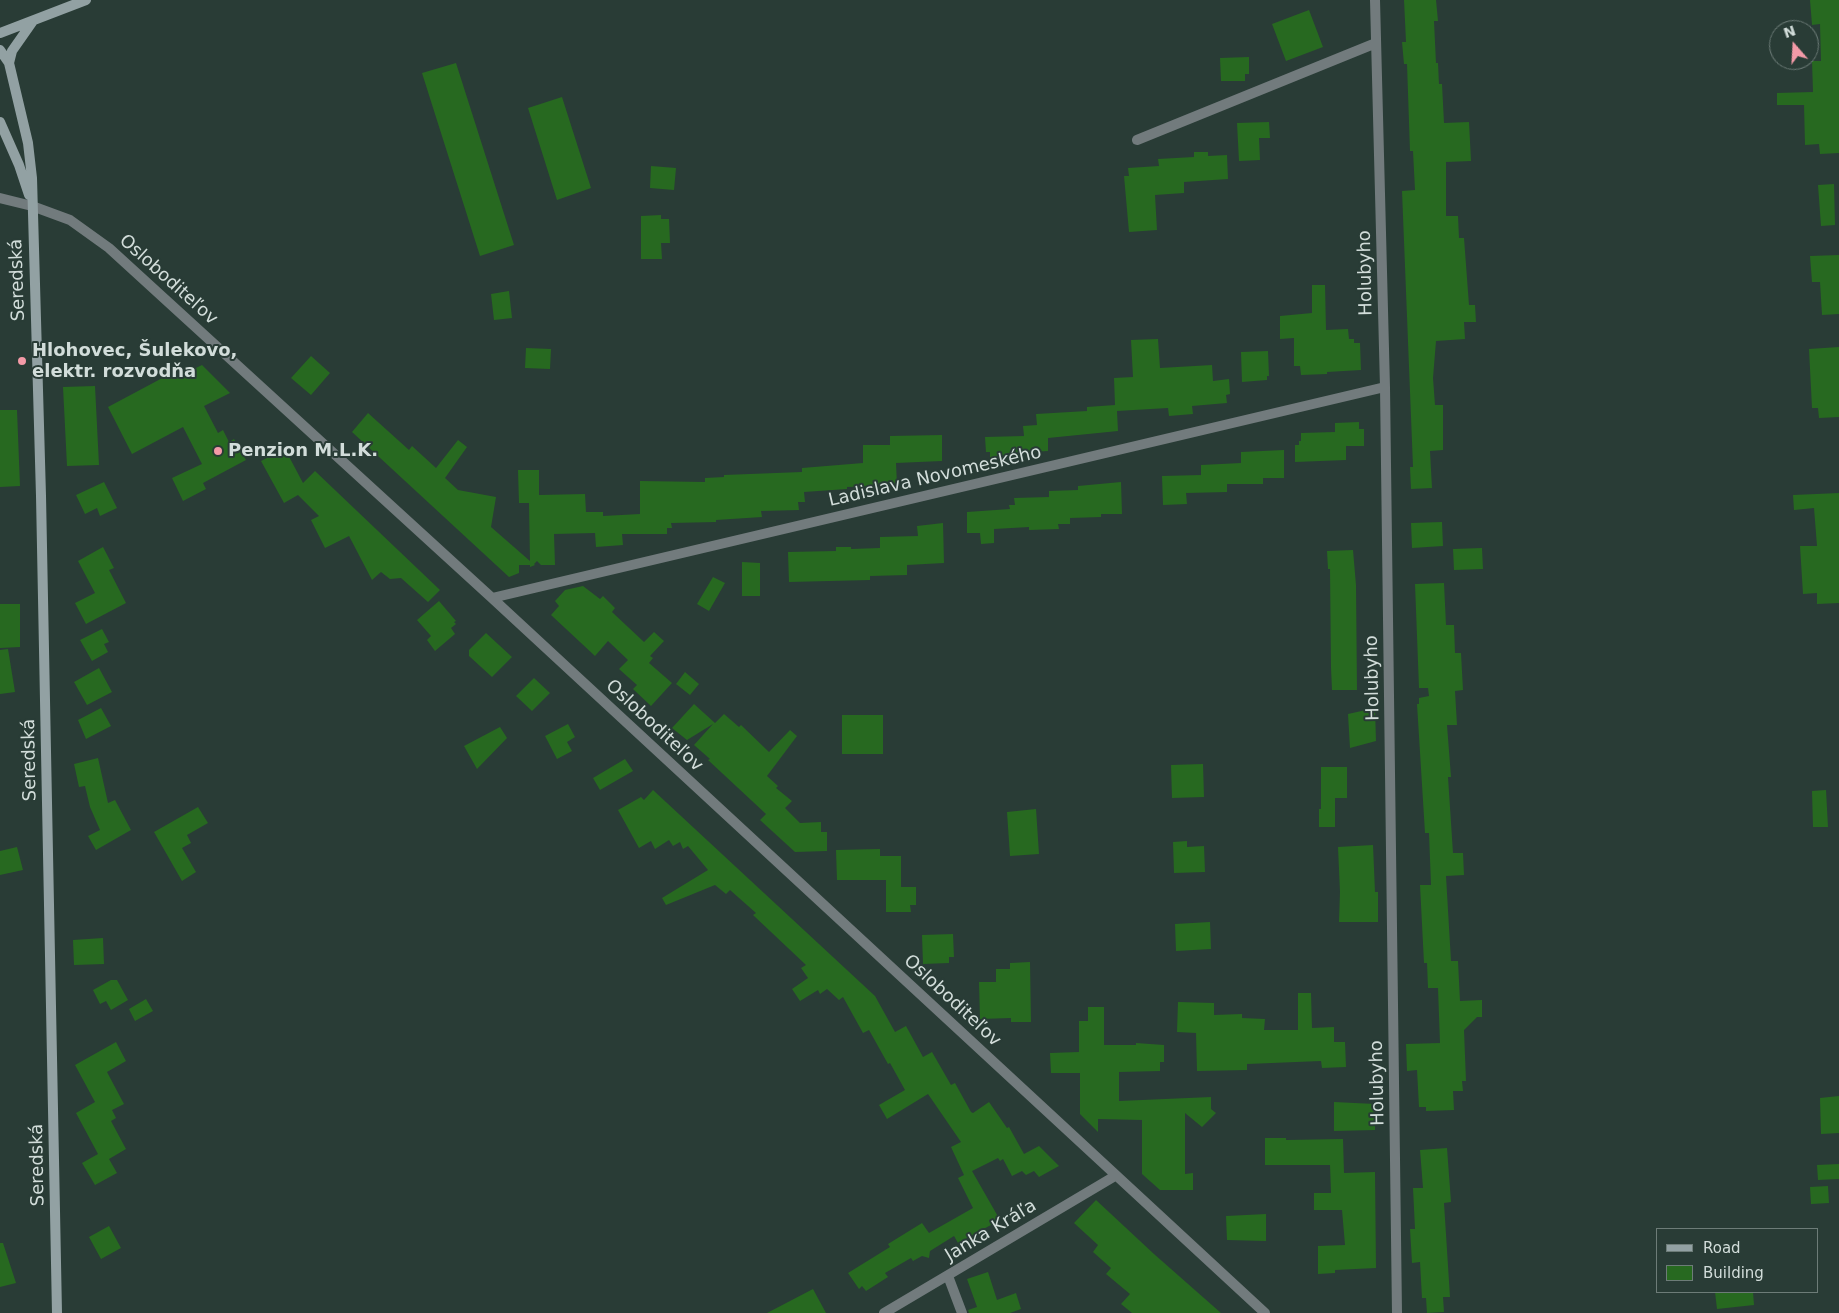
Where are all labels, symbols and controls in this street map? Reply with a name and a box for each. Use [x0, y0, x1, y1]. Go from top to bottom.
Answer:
north arrow [1769, 20, 1819, 70]
text: N [1781, 22, 1798, 41]
street label: Osloboditeľov [114, 230, 222, 330]
street label: Holubyho [1354, 230, 1378, 316]
street label: Seredská [6, 238, 30, 322]
place label: Hlohovec, Šulekovo, elektr. rozvodňa [32, 340, 237, 382]
marker: Hlohovec, Šulekovo, elektr. rozvodňa [16, 355, 28, 367]
place label: Penzion M.L.K. [228, 440, 378, 462]
street label: Ladislava Novomeského [827, 442, 1043, 512]
marker: Penzion M.L.K. [212, 445, 224, 457]
street label: Holubyho [1361, 635, 1385, 721]
street label: Osloboditeľov [601, 675, 707, 777]
street label: Seredská [18, 719, 42, 801]
street label: Osloboditeľov [899, 950, 1005, 1052]
street label: Holubyho [1366, 1040, 1390, 1126]
street label: Seredská [26, 1124, 50, 1206]
street label: Janka Kráľa [941, 1195, 1041, 1267]
legend [1656, 1228, 1819, 1293]
text: Road [1703, 1239, 1741, 1257]
text: Building [1703, 1264, 1764, 1282]

